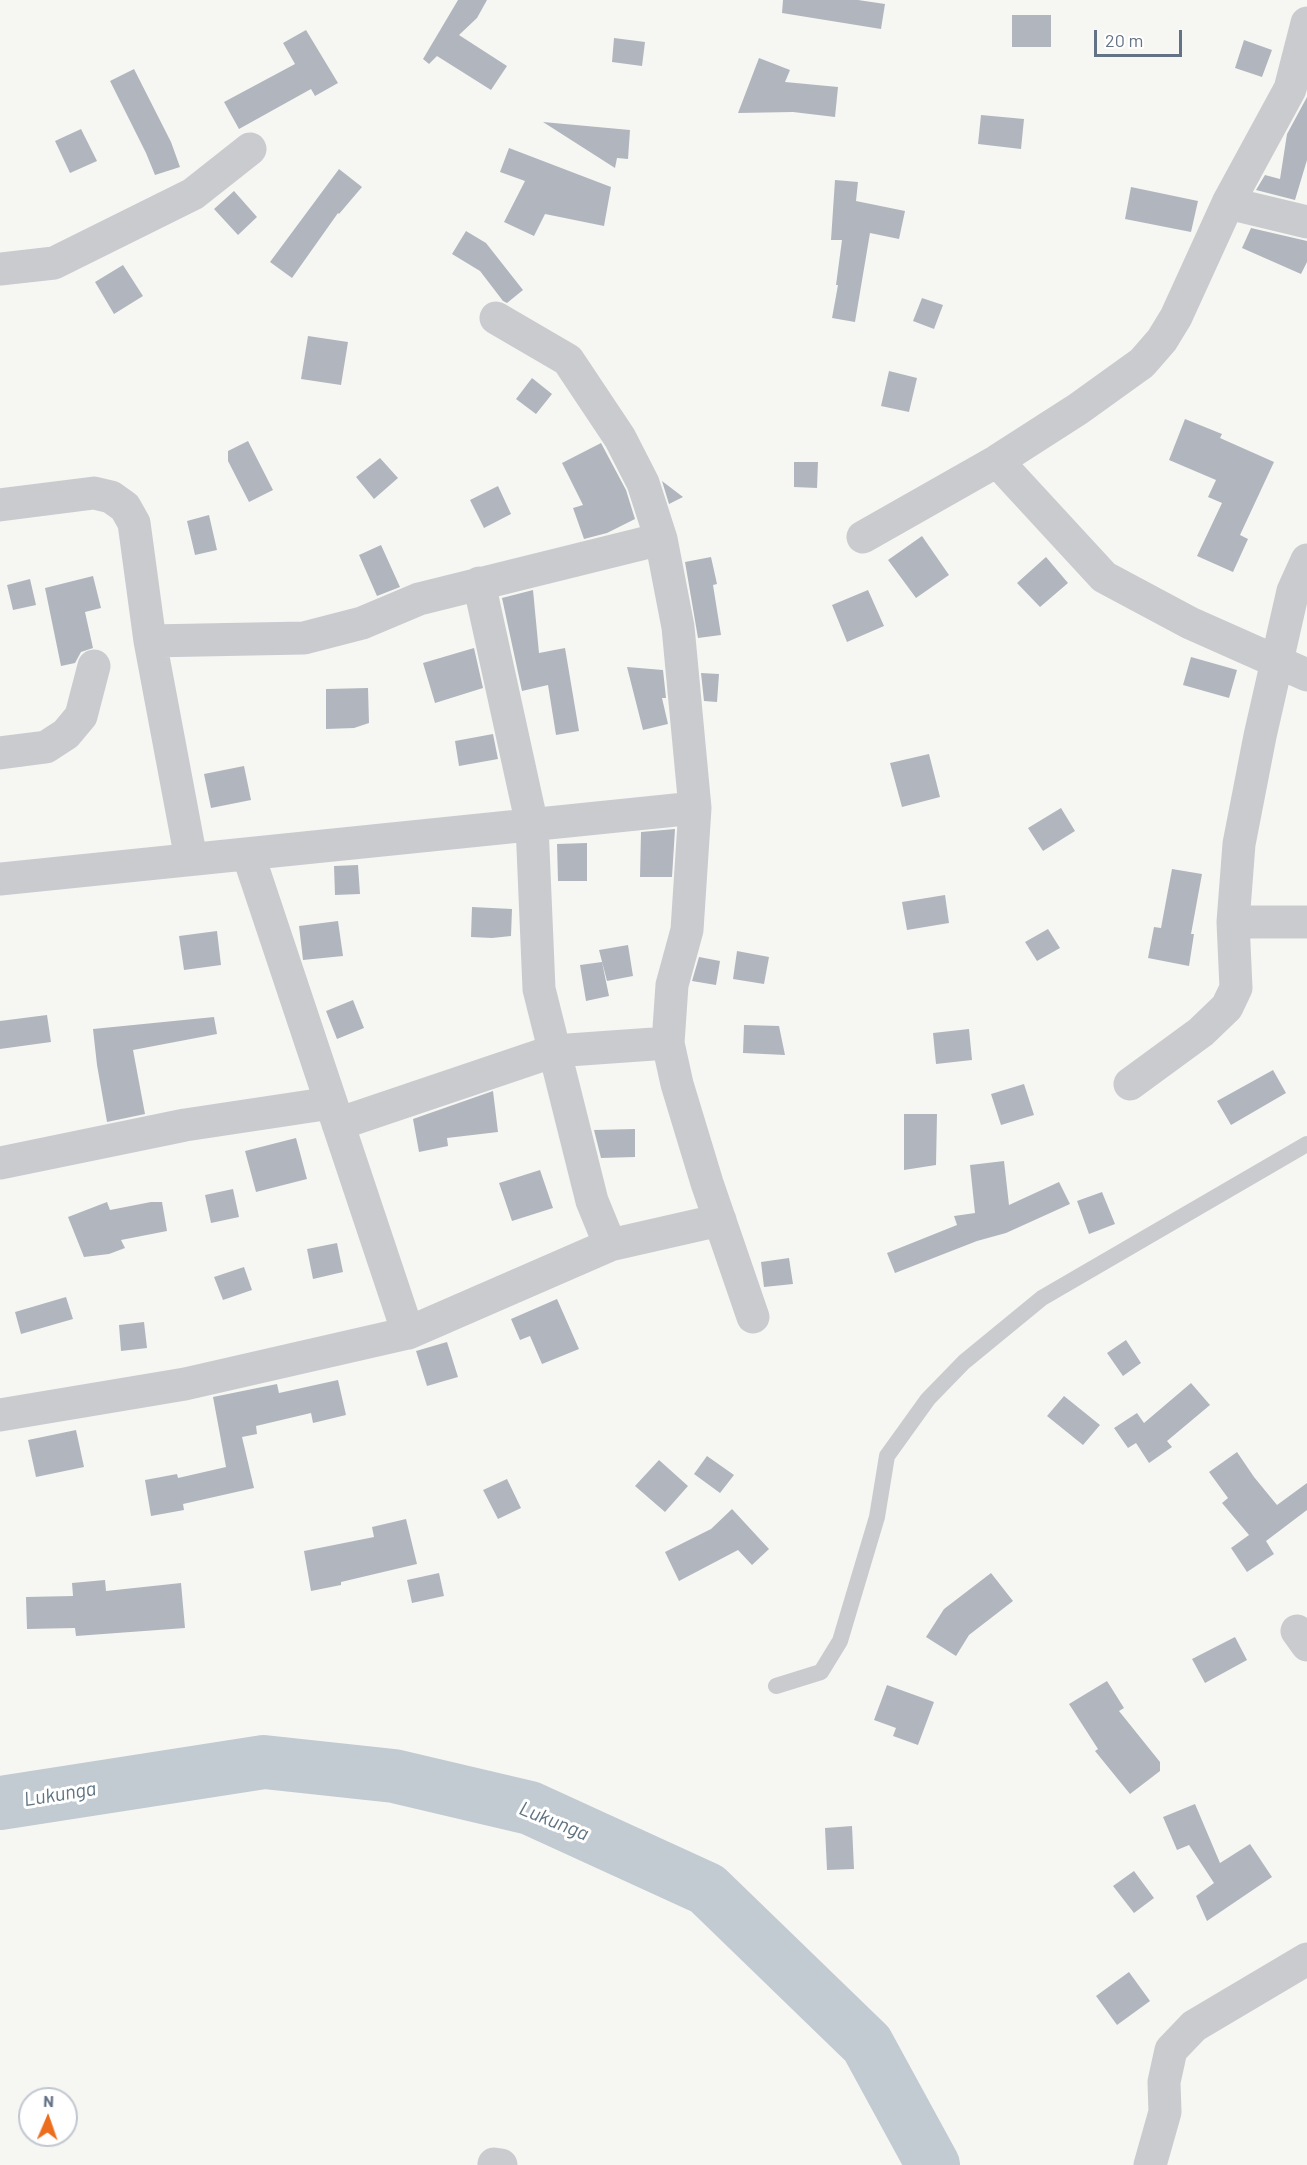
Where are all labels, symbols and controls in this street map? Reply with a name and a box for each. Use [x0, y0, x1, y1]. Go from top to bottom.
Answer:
scale bar [1097, 18, 1186, 56]
text: 20 m [1105, 29, 1143, 51]
water label: Lukunga [22, 1776, 98, 1812]
water label: Lukunga [516, 1796, 592, 1846]
north arrow [18, 2087, 78, 2147]
text: N [43, 2091, 54, 2110]

